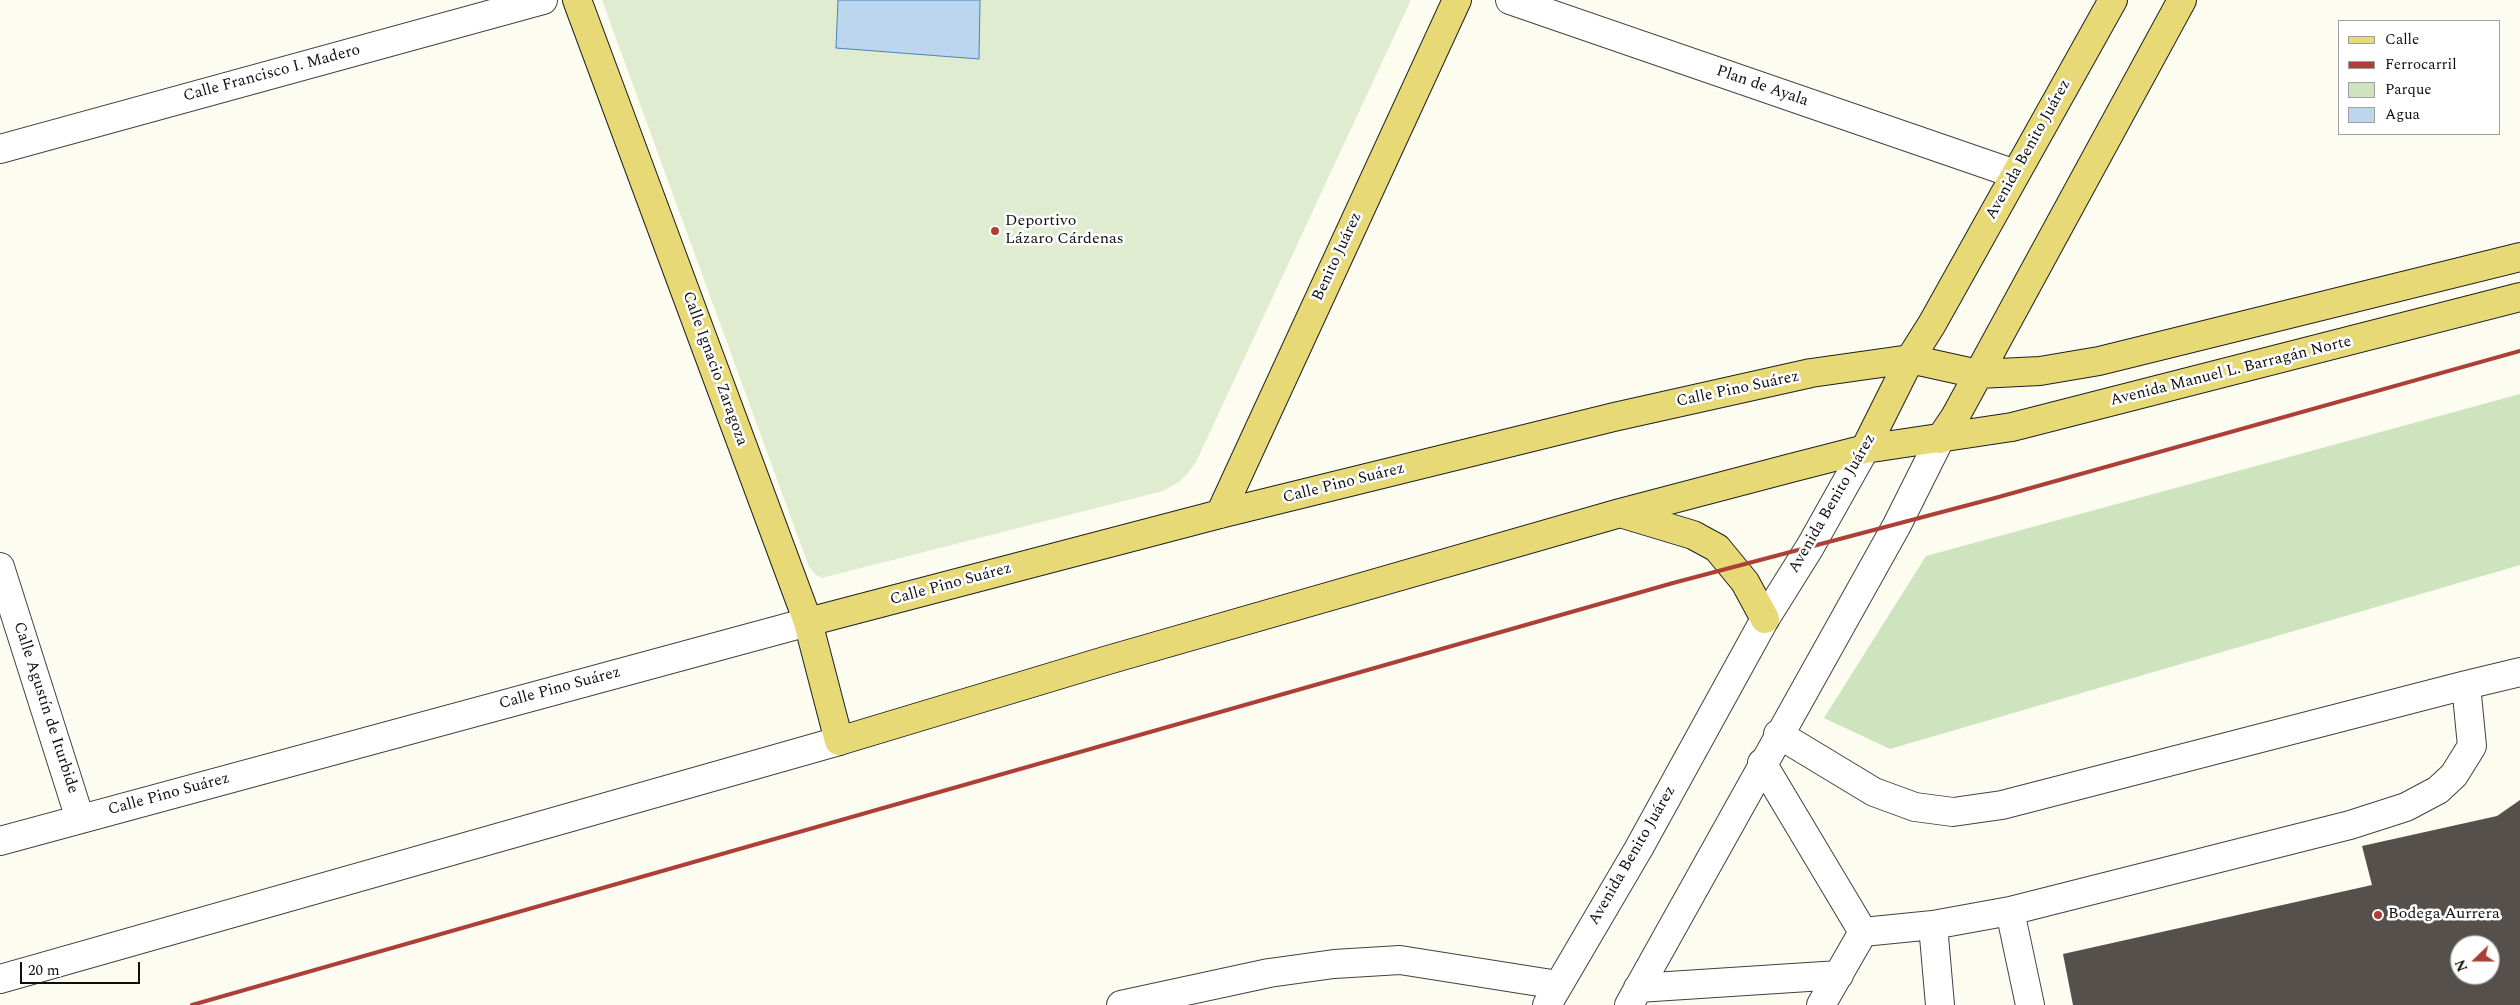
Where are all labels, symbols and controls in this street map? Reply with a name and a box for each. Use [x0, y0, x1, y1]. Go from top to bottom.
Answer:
legend [2338, 20, 2500, 135]
text: Calle [2385, 28, 2419, 51]
street label: Calle Francisco I. Madero [181, 41, 363, 107]
text: Ferrocarril [2385, 53, 2457, 76]
street label: Plan de Ayala [1713, 62, 1811, 112]
street label: Avenida Benito Juárez [1982, 76, 2076, 224]
text: Parque [2385, 78, 2432, 101]
text: Agua [2385, 103, 2420, 126]
street label: Benito Juárez [1309, 210, 1367, 304]
place label: Deportivo Lázaro Cárdenas [1005, 212, 1124, 250]
marker: Deportivo Lázaro Cárdenas [989, 225, 1001, 237]
street label: Calle Ignacio Zaragoza [677, 289, 751, 449]
street label: Avenida Manuel L. Barragán Norte [2109, 333, 2353, 411]
street label: Calle Pino Suárez [1675, 368, 1801, 412]
street label: Avenida Benito Juárez [1785, 431, 1881, 577]
street label: Calle Pino Suárez [1281, 460, 1407, 508]
street label: Calle Pino Suárez [888, 560, 1014, 610]
street label: Calle Agustín de Iturbide [8, 620, 82, 796]
street label: Calle Pino Suárez [497, 664, 623, 714]
street label: Calle Pino Suárez [106, 770, 232, 820]
street label: Avenida Benito Juárez [1585, 783, 1681, 929]
place label: Bodega Aurrera [2388, 905, 2500, 925]
marker: Bodega Aurrera [2372, 909, 2384, 921]
north arrow [2450, 935, 2500, 985]
scale bar [22, 952, 142, 984]
text: N [2450, 956, 2473, 975]
text: 20 m [28, 959, 60, 982]

